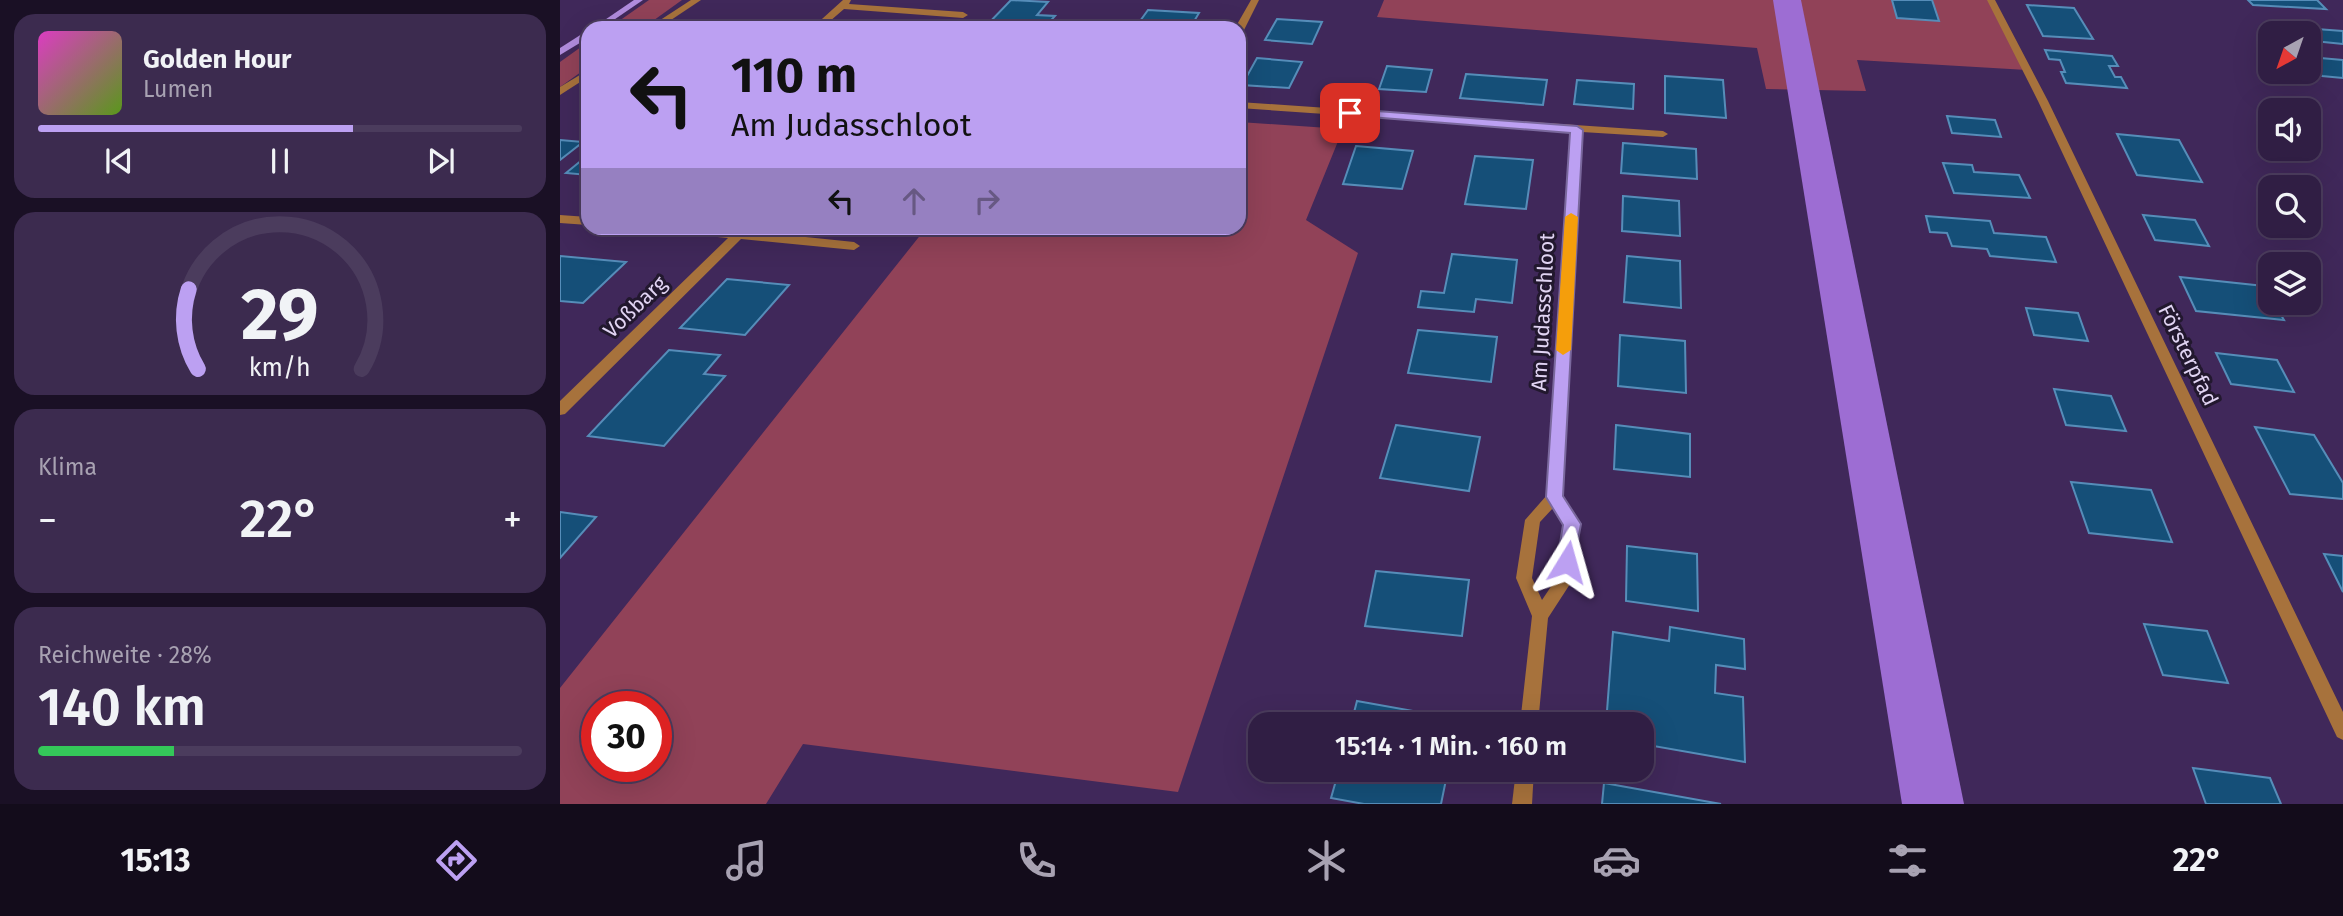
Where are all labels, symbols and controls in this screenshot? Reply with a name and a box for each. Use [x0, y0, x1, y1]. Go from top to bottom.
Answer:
north arrow [2258, 21, 2320, 84]
map controls [2258, 21, 2321, 315]
text: Golden Hour [143, 44, 291, 75]
text: 110 m [731, 46, 857, 105]
icon: left [616, 49, 707, 140]
text: Lumen [143, 75, 213, 103]
pin [1320, 83, 1380, 143]
icon: arrive [1331, 94, 1369, 132]
button: sound [2258, 98, 2321, 161]
text: Am Judasschloot [731, 106, 972, 144]
icon: previous [100, 142, 138, 180]
icon: pause [261, 142, 299, 180]
icon: next [422, 142, 460, 180]
button: search [2258, 175, 2321, 238]
icon: left [822, 182, 860, 220]
icon: ahead [895, 182, 933, 220]
icon: right [968, 182, 1006, 220]
street label: Am Judasschloot [1526, 232, 1560, 392]
button: layers [2258, 252, 2321, 315]
street label: Voßbarg [598, 270, 672, 344]
text: 29 [241, 272, 319, 359]
street label: Försterpfad [2152, 300, 2224, 410]
text: km/h [249, 353, 311, 383]
text: Klima [38, 453, 97, 481]
text: 22° [240, 488, 320, 551]
text: − [38, 497, 57, 543]
text: + [503, 497, 522, 543]
position arrow [1530, 525, 1604, 599]
text: Reichweite · 28% [38, 641, 212, 669]
text: 140 km [38, 676, 206, 739]
speed limit sign: 30 [581, 691, 672, 782]
text: 15:14 · 1 Min. · 160 m [1335, 731, 1567, 762]
icon: directions [432, 836, 481, 885]
icon: music [722, 836, 771, 885]
icon: phone [1012, 836, 1061, 885]
icon: climate [1302, 836, 1351, 885]
icon: car [1592, 836, 1641, 885]
icon: filters [1883, 836, 1932, 885]
text: 15:13 [121, 841, 191, 879]
text: 22° [2173, 841, 2222, 879]

